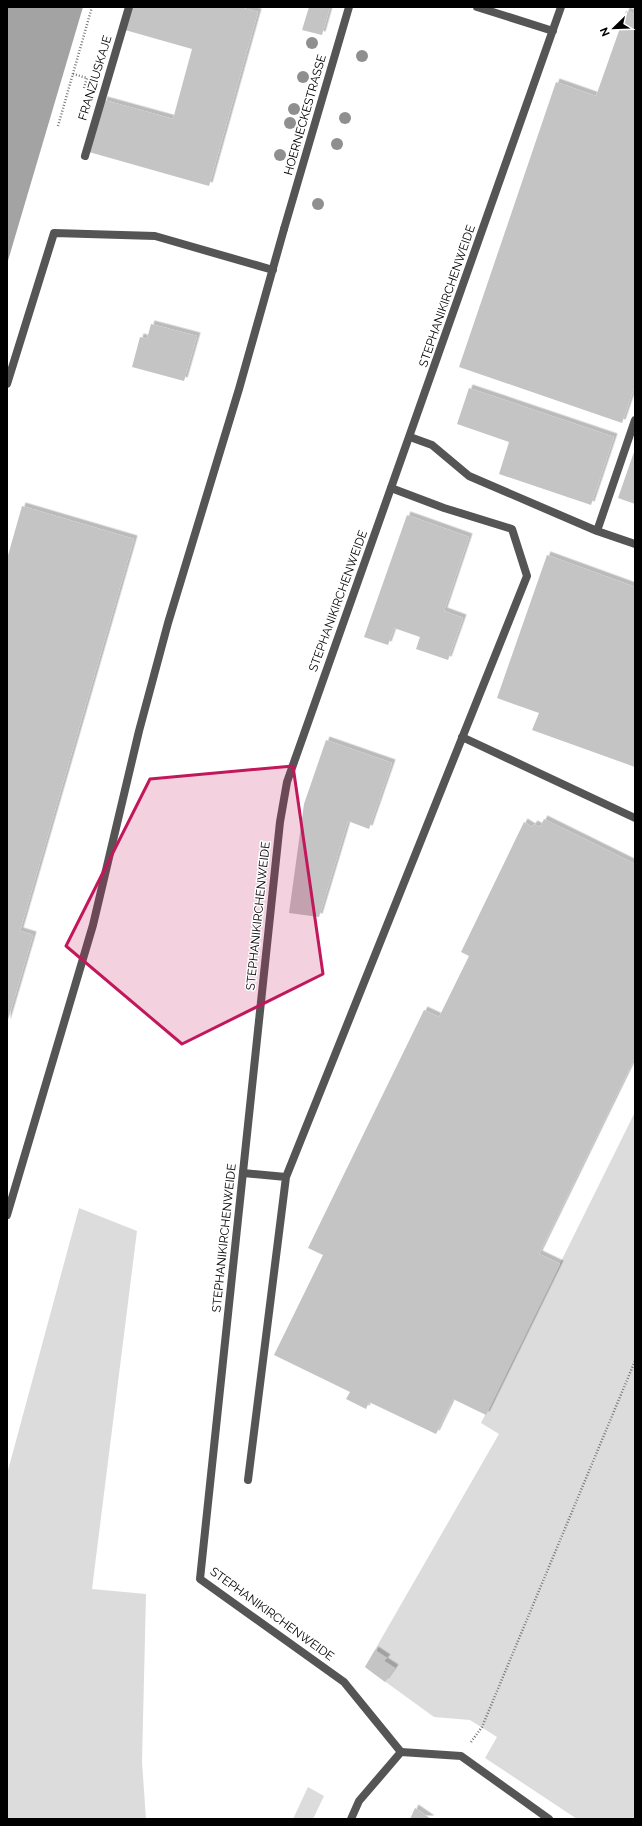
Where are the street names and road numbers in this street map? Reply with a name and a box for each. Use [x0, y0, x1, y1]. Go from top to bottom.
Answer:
street label: FRANZIUSKAJE [75, 34, 115, 122]
street label: HOERNECKESTRASSE [281, 53, 329, 177]
street label: STEPHANIKIRCHENWEIDE [416, 223, 478, 369]
street label: STEPHANIKIRCHENWEIDE [306, 528, 370, 674]
street label: STEPHANIKIRCHENWEIDE [243, 841, 273, 991]
street label: STEPHANIKIRCHENWEIDE [209, 1163, 239, 1313]
street label: STEPHANIKIRCHENWEIDE [207, 1564, 337, 1664]

